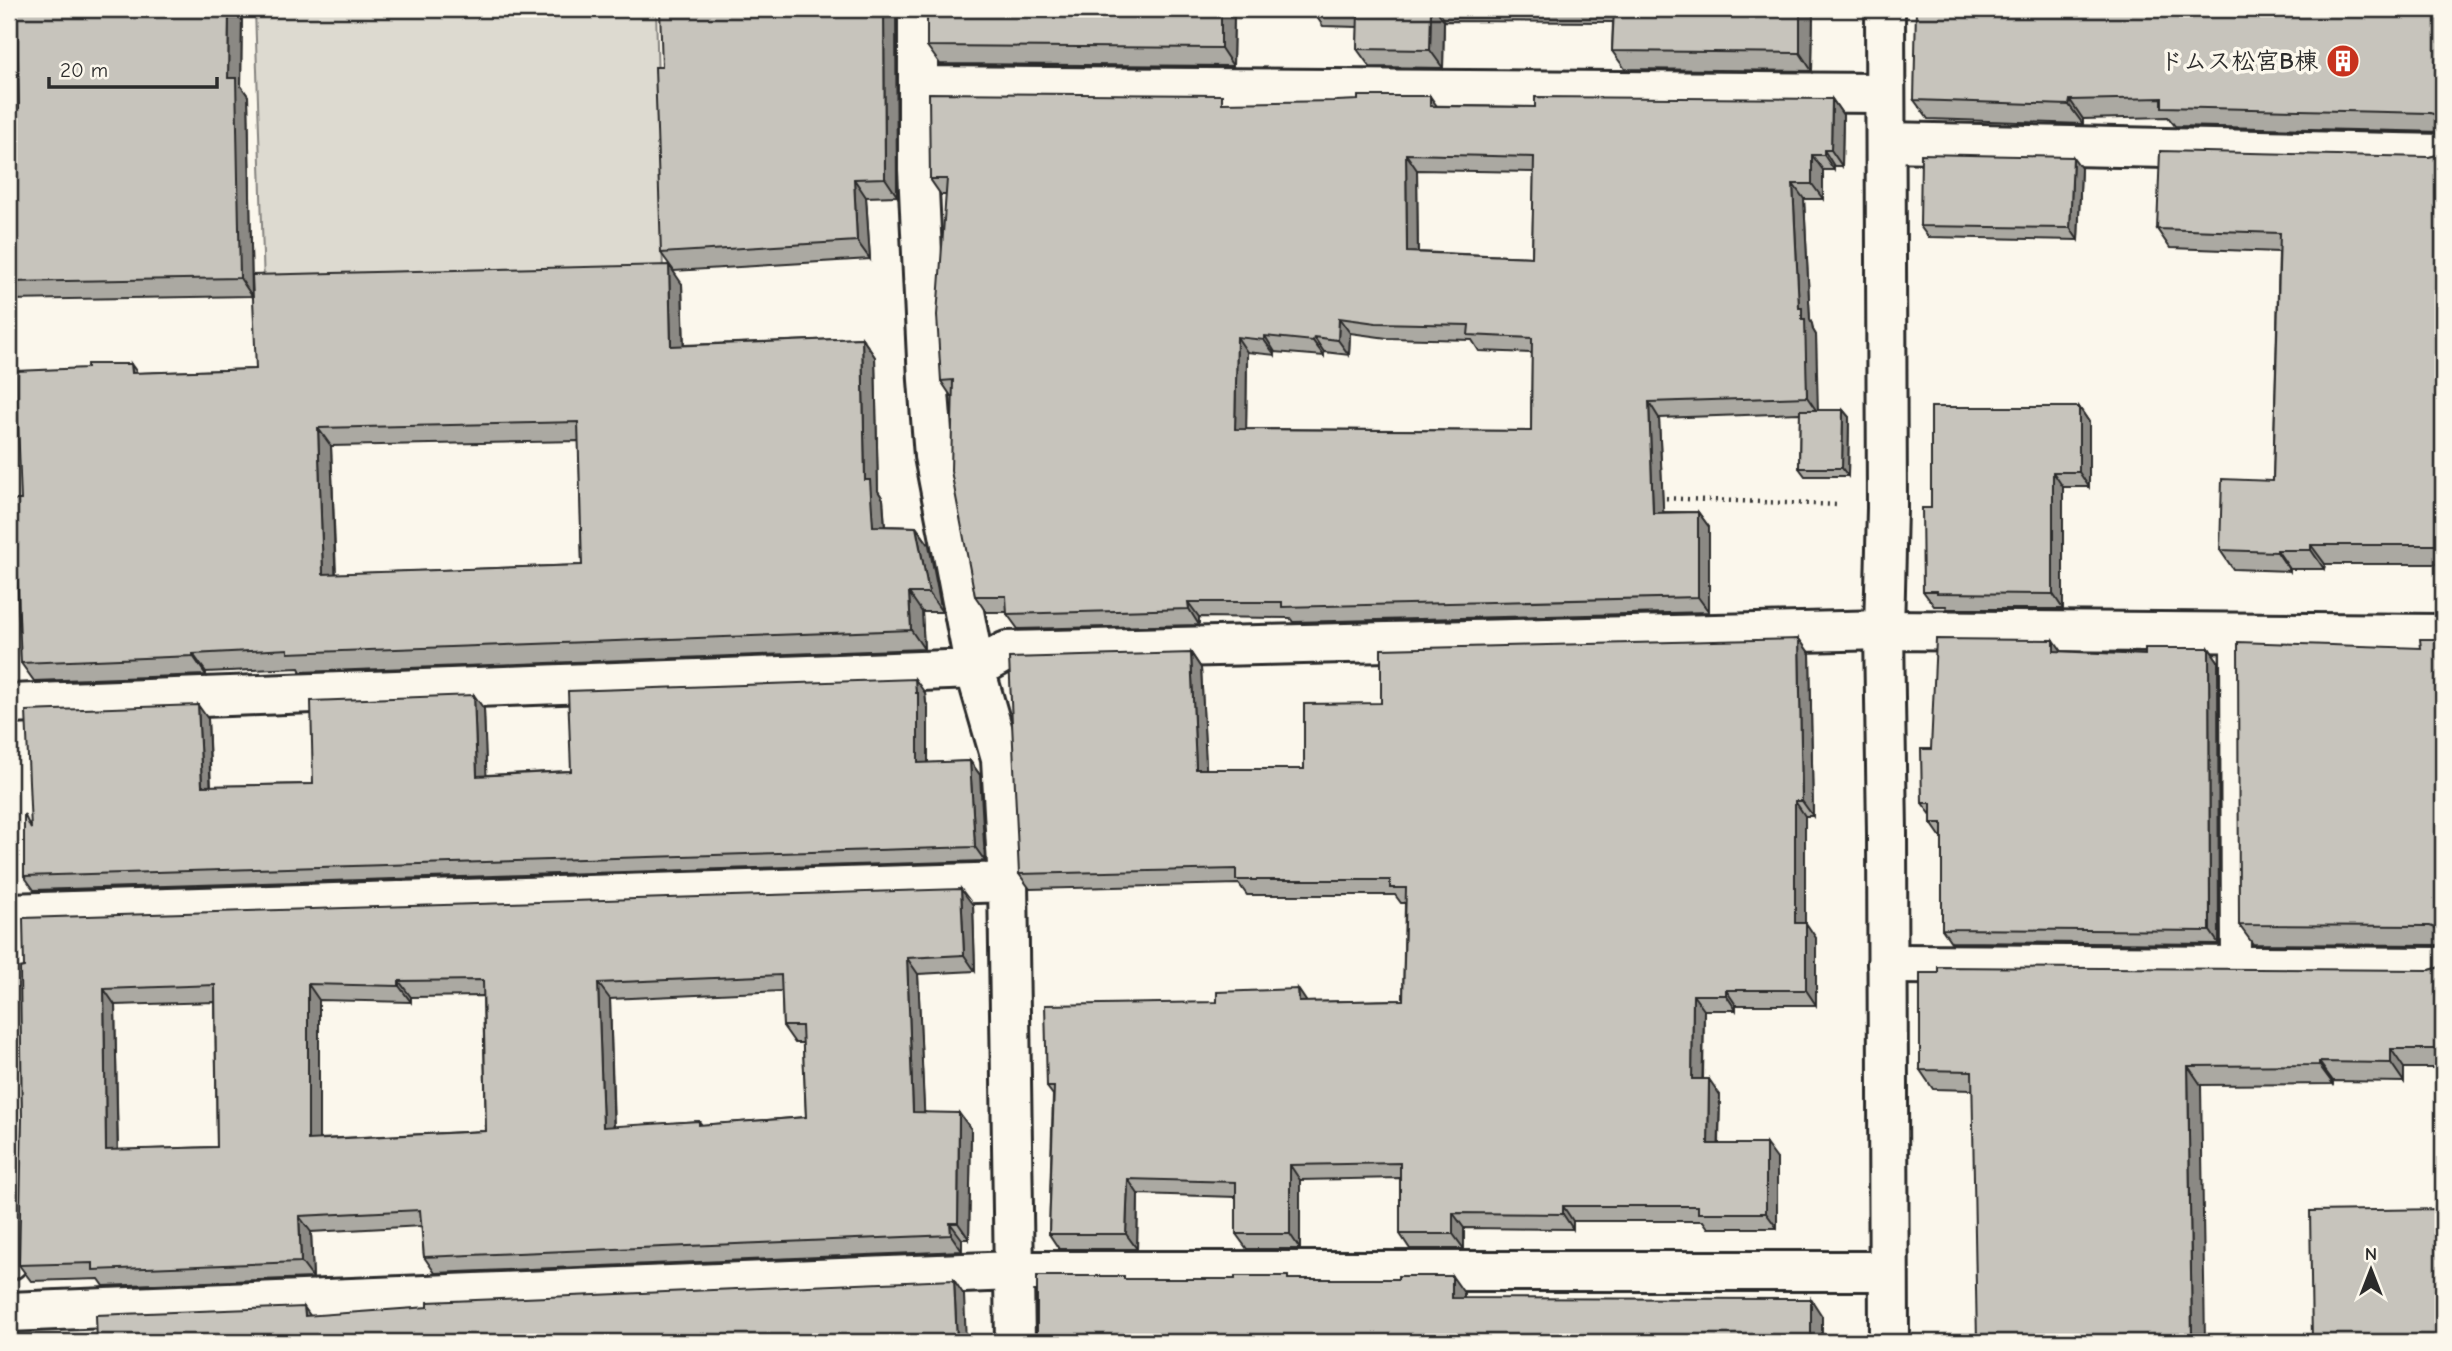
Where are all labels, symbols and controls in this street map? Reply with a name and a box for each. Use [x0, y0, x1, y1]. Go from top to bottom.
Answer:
building icon: ドムス松宮B棟 [2324, 42, 2362, 80]
scale bar [49, 46, 217, 90]
place label: ドムス松宮B棟 [2159, 47, 2319, 75]
text: 20 m [60, 58, 108, 82]
north arrow [2336, 1236, 2406, 1306]
text: N [2365, 1243, 2377, 1265]

